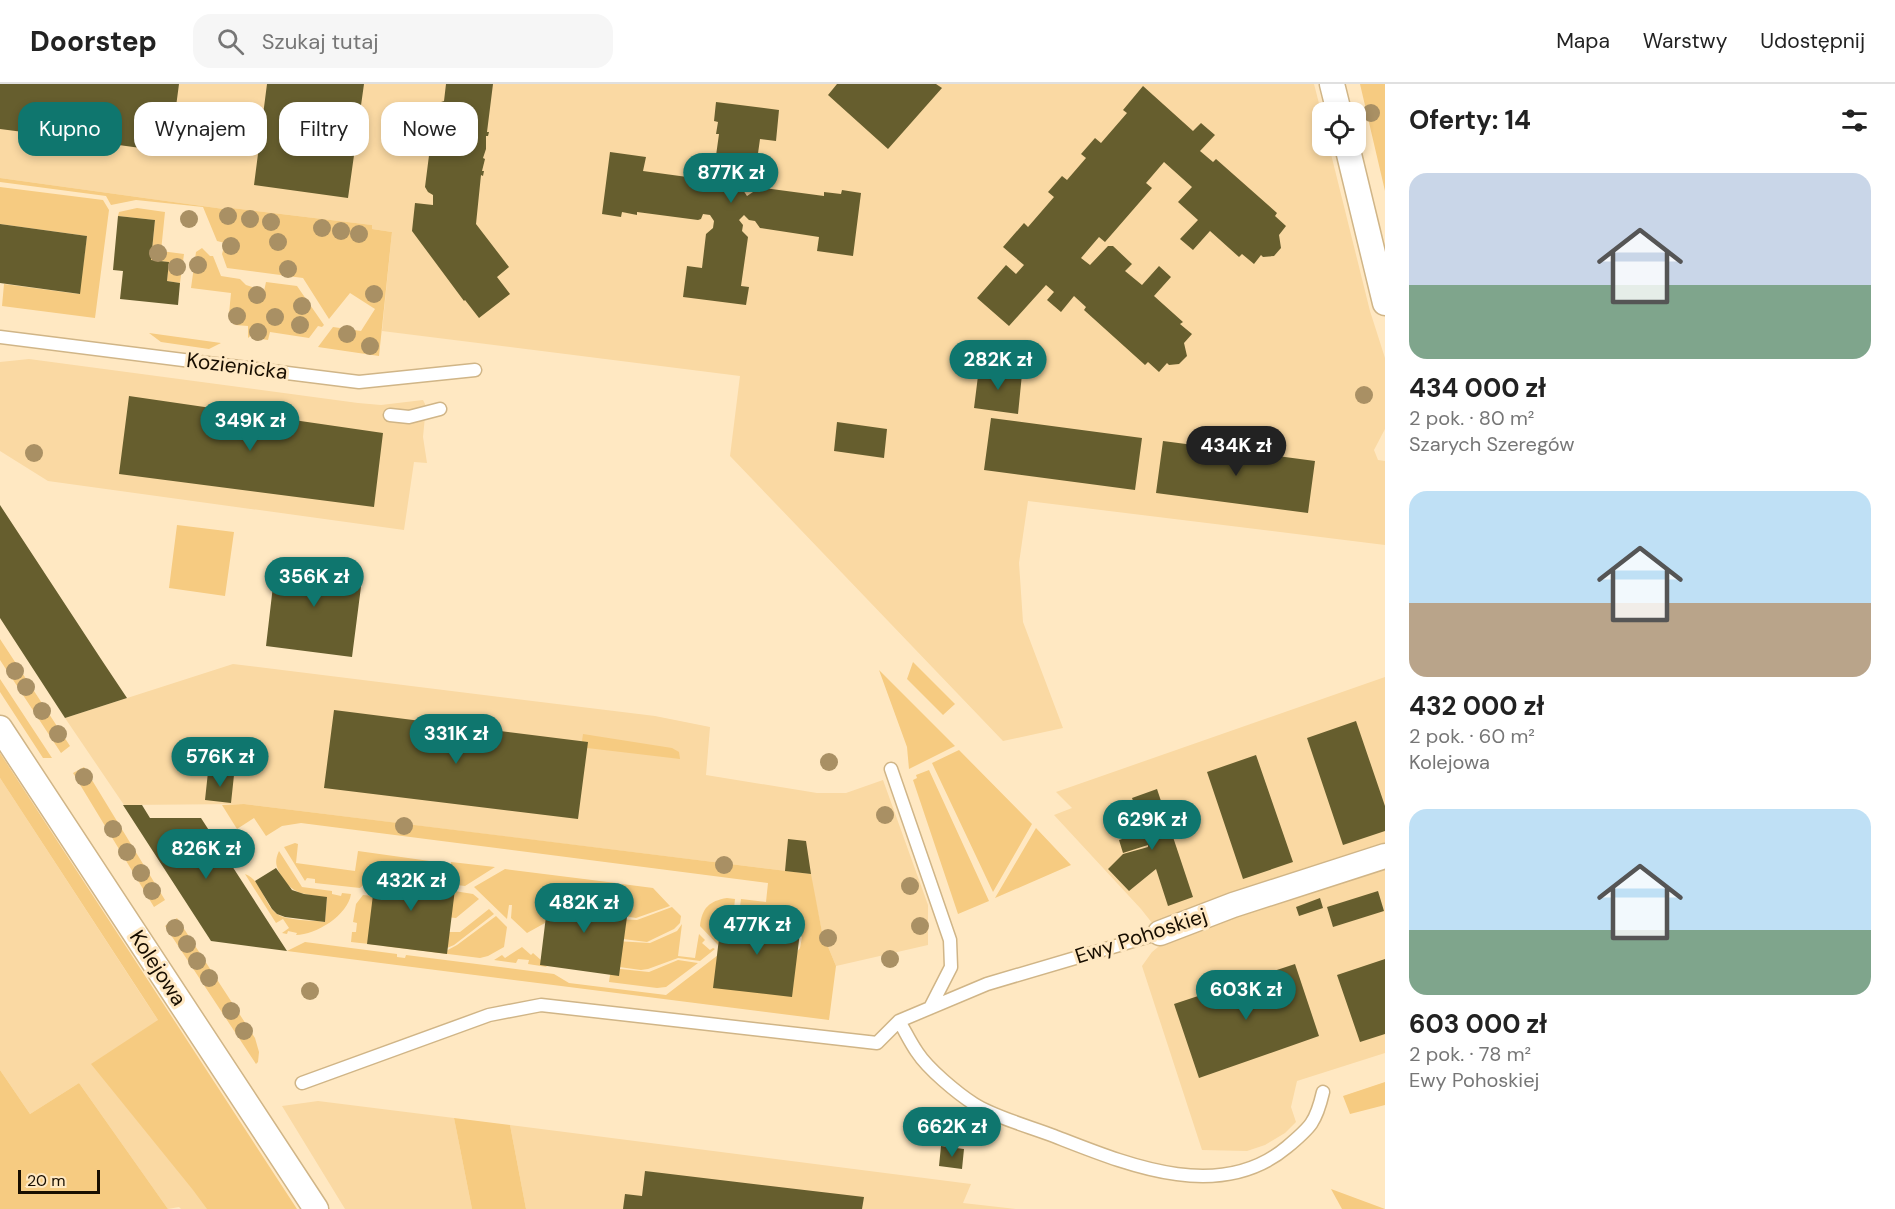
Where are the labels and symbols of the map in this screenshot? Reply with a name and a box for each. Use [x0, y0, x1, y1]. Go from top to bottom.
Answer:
pin: 877K zł [676, 153, 786, 204]
pin: 282K zł [943, 340, 1053, 391]
street label: Kozienicka [185, 346, 289, 386]
pin: 349K zł [195, 401, 305, 452]
pin: 434K zł [1181, 426, 1291, 477]
pin: 356K zł [259, 557, 369, 608]
pin: 331K zł [401, 714, 511, 765]
pin: 576K zł [165, 737, 275, 788]
pin: 629K zł [1097, 800, 1207, 851]
pin: 826K zł [151, 829, 261, 880]
pin: 432K zł [356, 861, 466, 912]
pin: 482K zł [529, 883, 639, 934]
street label: Ewy Pohoskiej [1072, 902, 1210, 970]
pin: 477K zł [702, 905, 812, 956]
street label: Kolejowa [123, 925, 193, 1011]
pin: 603K zł [1191, 970, 1301, 1021]
pin: 662K zł [897, 1107, 1007, 1158]
scale bar [18, 1167, 100, 1194]

